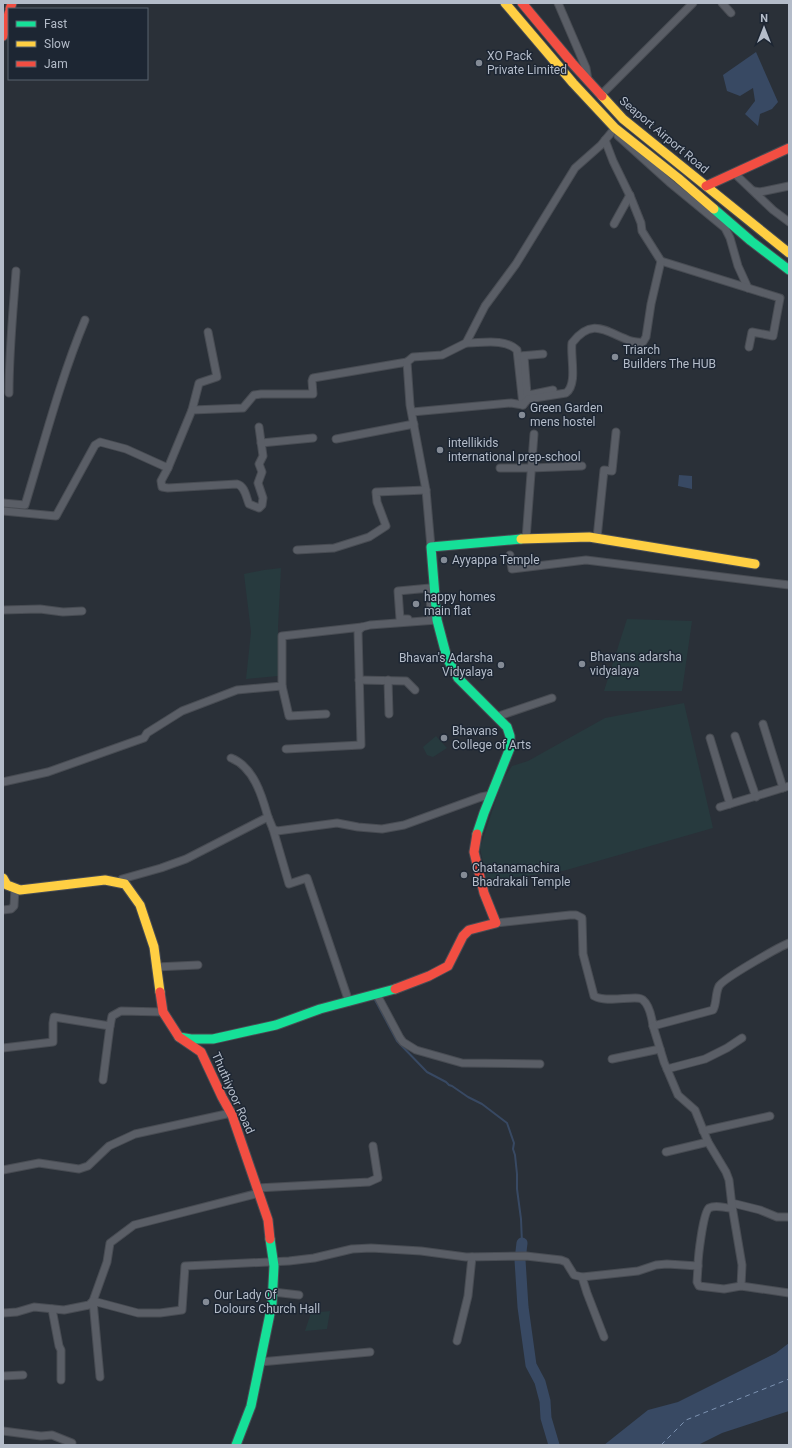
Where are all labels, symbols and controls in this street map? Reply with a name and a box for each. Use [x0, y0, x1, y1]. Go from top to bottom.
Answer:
legend [8, 8, 148, 80]
north arrow [744, 8, 784, 48]
text: N [760, 12, 768, 25]
text: Fast [44, 17, 67, 31]
text: Slow [44, 37, 70, 51]
place label: XO Pack Private Limited [487, 49, 567, 77]
text: Jam [44, 57, 68, 71]
marker: XO Pack Private Limited [474, 58, 484, 68]
street label: Seaport Airport Road [617, 94, 711, 176]
place label: Triarch Builders The HUB [623, 343, 716, 371]
marker: Triarch Builders The HUB [610, 352, 620, 362]
place label: Green Garden mens hostel [530, 401, 603, 429]
marker: Green Garden mens hostel [517, 410, 527, 420]
place label: intellikids international prep-school [448, 436, 581, 464]
marker: intellikids international prep-school [435, 445, 445, 455]
place label: Ayyappa Temple [452, 553, 540, 567]
marker: Ayyappa Temple [439, 555, 449, 565]
place label: happy homes main flat [424, 590, 496, 618]
marker: happy homes main flat [411, 599, 421, 609]
place label: Bhavans adarsha vidyalaya [590, 650, 682, 678]
place label: Bhavan's Adarsha Vidyalaya [399, 651, 493, 679]
marker: Bhavans adarsha vidyalaya [577, 659, 587, 669]
marker: Bhavan's Adarsha Vidyalaya [496, 660, 506, 670]
place label: Bhavans College of Arts [452, 724, 531, 752]
marker: Bhavans College of Arts [439, 733, 449, 743]
place label: Chatanamachira Bhadrakali Temple [472, 861, 570, 889]
marker: Chatanamachira Bhadrakali Temple [459, 870, 469, 880]
street label: Thuthiyoor Road [209, 1050, 257, 1136]
place label: Our Lady Of Dolours Church Hall [214, 1288, 320, 1316]
marker: Our Lady Of Dolours Church Hall [201, 1297, 211, 1307]

